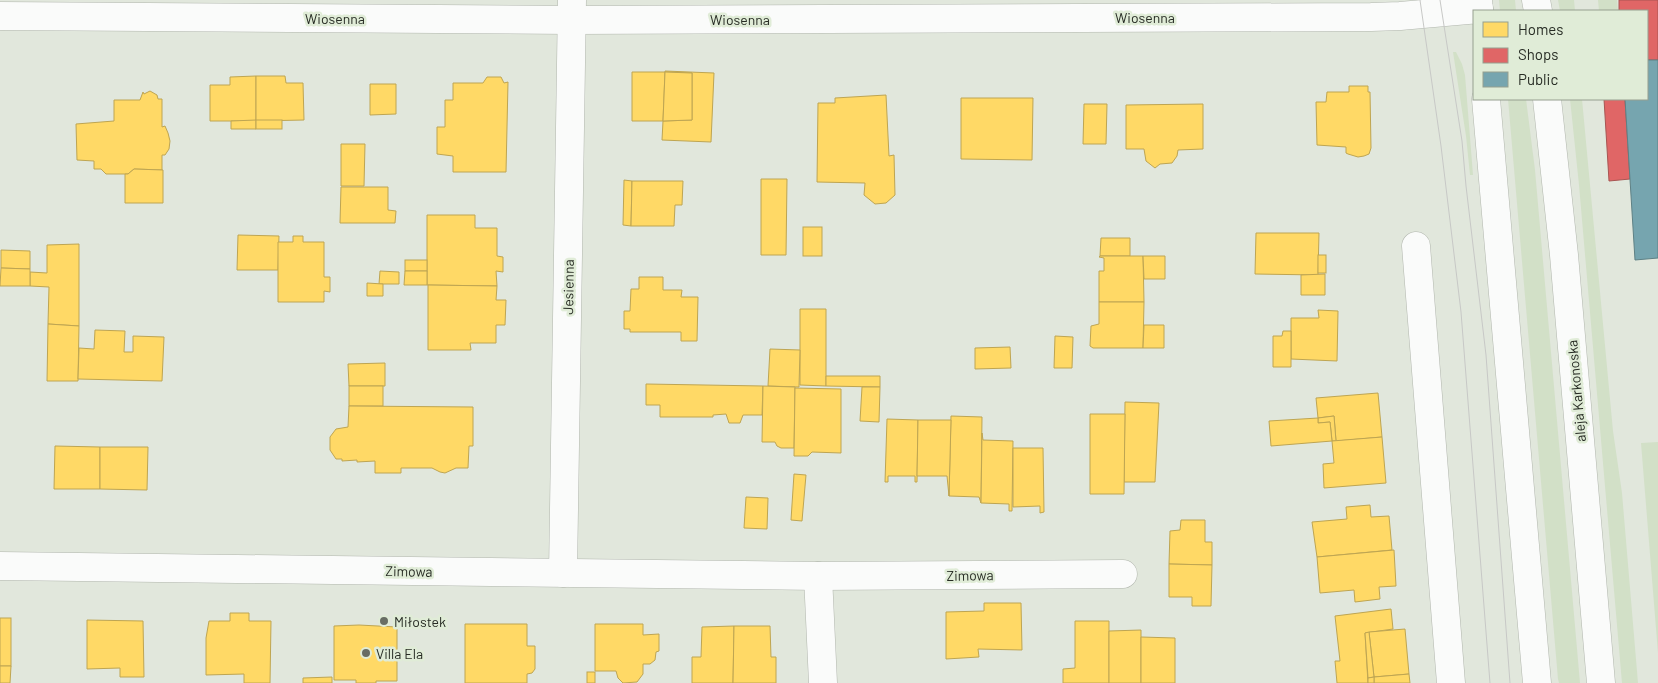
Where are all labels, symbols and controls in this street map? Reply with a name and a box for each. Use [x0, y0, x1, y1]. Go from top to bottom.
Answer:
street label: Wiosenna [1115, 9, 1175, 26]
street label: Wiosenna [305, 10, 365, 27]
legend [1473, 10, 1648, 100]
street label: Wiosenna [710, 11, 770, 28]
text: Homes [1518, 20, 1563, 38]
text: Shops [1518, 45, 1558, 63]
text: Public [1518, 70, 1558, 88]
street label: Jesienna [559, 259, 577, 315]
street label: aleja Karkonoska [1563, 339, 1589, 443]
street label: Zimowa [385, 562, 433, 580]
street label: Zimowa [946, 566, 994, 584]
place label: Miłostek [394, 613, 446, 630]
marker: Miłostek [378, 615, 390, 627]
place label: Villa Ela [376, 645, 423, 662]
marker: Villa Ela [360, 647, 372, 659]

